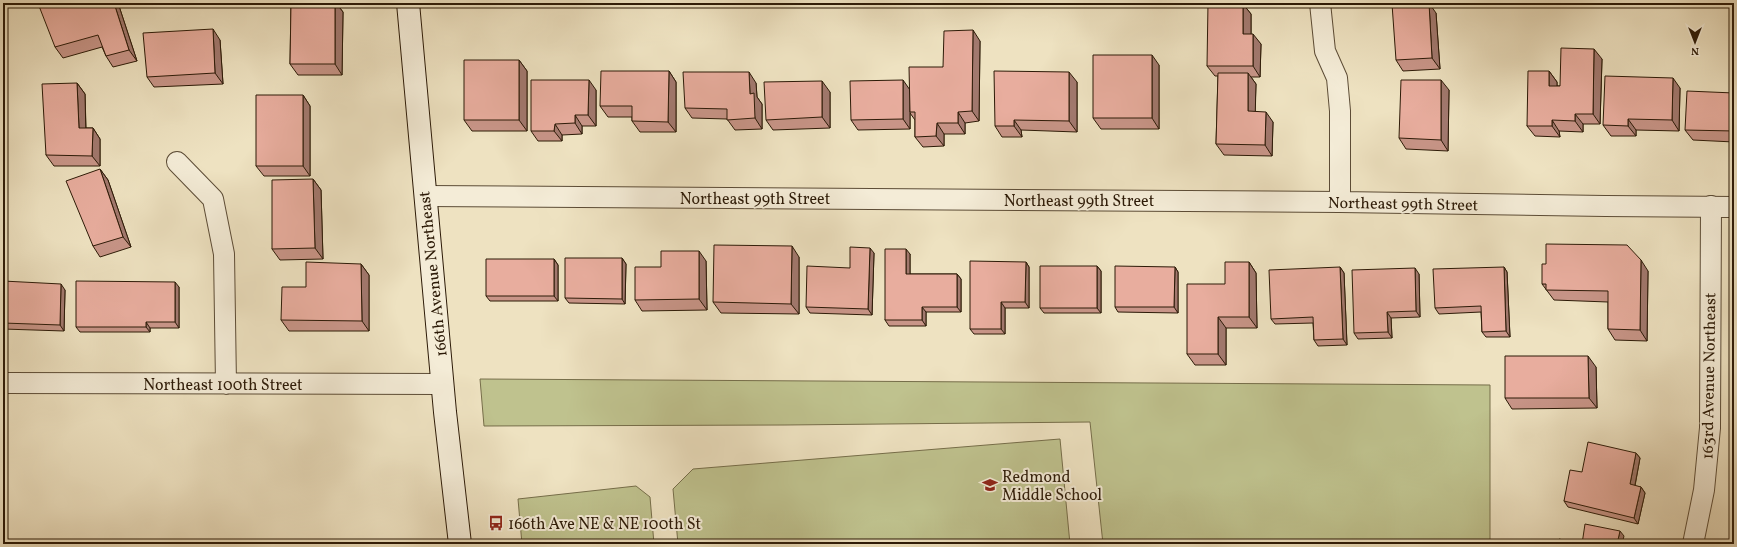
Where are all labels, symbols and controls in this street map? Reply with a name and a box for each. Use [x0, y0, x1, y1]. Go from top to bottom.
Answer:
north arrow [1675, 22, 1715, 62]
text: N [1691, 43, 1699, 58]
street label: 166th Avenue Northeast [414, 189, 454, 358]
street label: Northeast 99th Street [680, 189, 831, 211]
street label: Northeast 99th Street [1004, 191, 1155, 213]
street label: Northeast 99th Street [1328, 193, 1479, 217]
street label: 163rd Avenue Northeast [1698, 292, 1722, 460]
street label: Northeast 100th Street [143, 375, 303, 397]
place label: Redmond Middle School [1002, 467, 1102, 507]
school or university icon: Redmond Middle School [981, 476, 999, 494]
bus stop icon: 166th Ave NE & NE 100th St [487, 514, 505, 532]
place label: 166th Ave NE & NE 100th St [508, 514, 702, 536]

